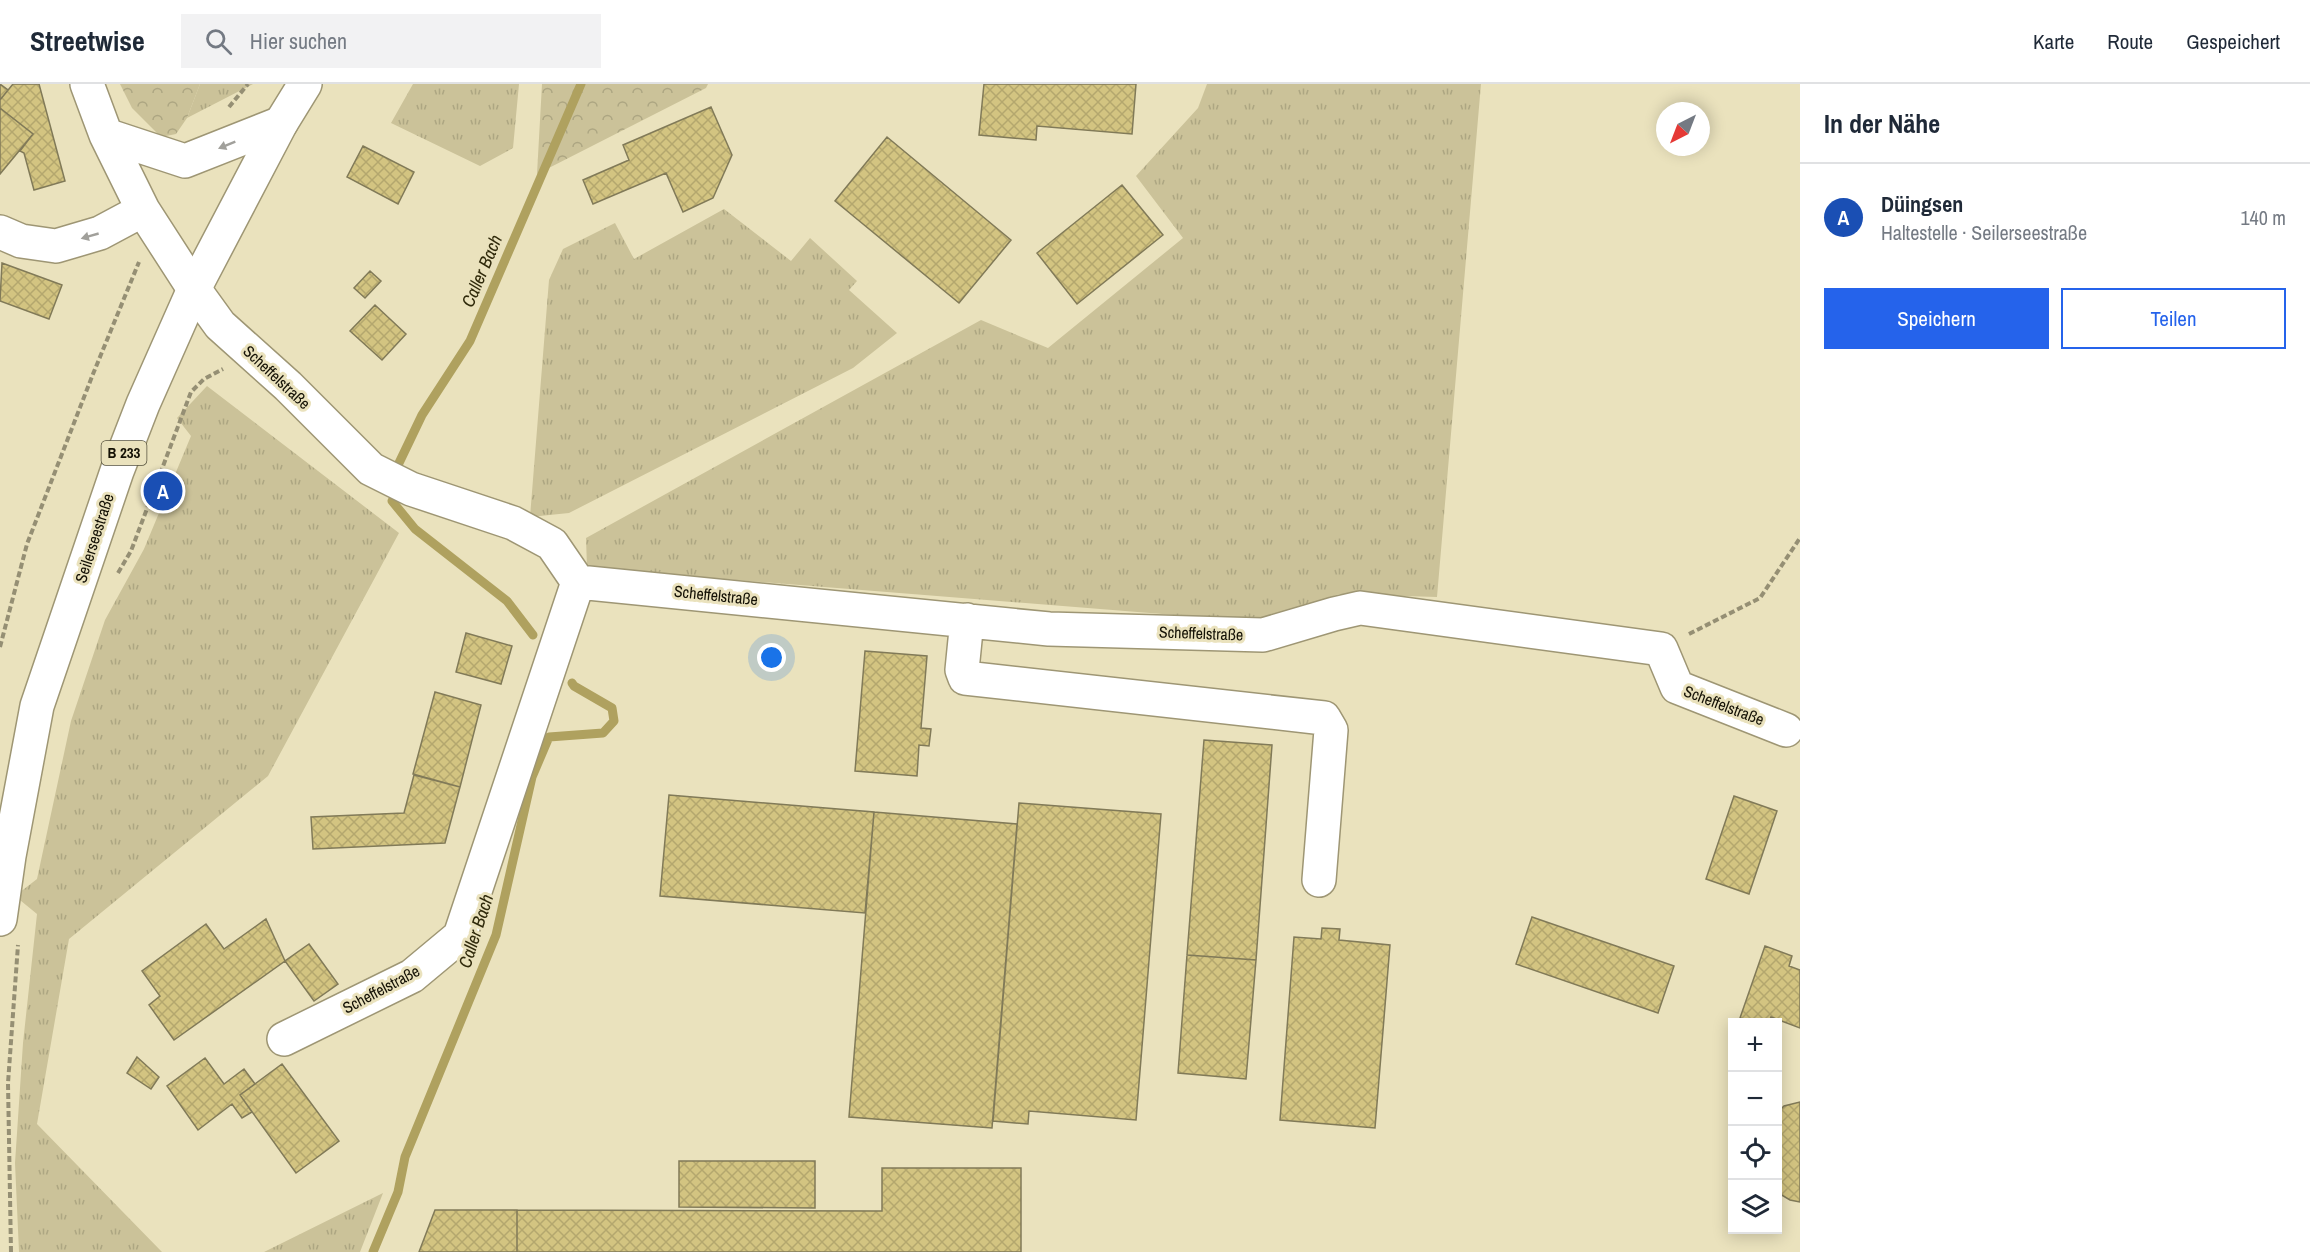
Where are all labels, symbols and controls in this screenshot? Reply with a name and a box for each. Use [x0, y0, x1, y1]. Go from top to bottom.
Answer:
search box [181, 14, 601, 68]
text: Streetwise [30, 22, 145, 60]
icon: search [202, 25, 235, 58]
text: Hier suchen [250, 26, 347, 56]
text: Karte [2033, 27, 2074, 56]
text: Route [2107, 27, 2153, 56]
text: Gespeichert [2186, 27, 2280, 56]
north arrow [1656, 102, 1710, 156]
text: In der Nähe [1824, 106, 1940, 141]
one-way arrow [217, 140, 235, 150]
text: Düingsen [1881, 189, 1963, 219]
text: A [1838, 204, 1849, 231]
text: 140 m [2240, 204, 2286, 231]
text: Haltestelle · Seilerseestraße [1881, 219, 2087, 246]
water label: Caller Bach [455, 231, 508, 311]
one-way arrow [81, 232, 99, 241]
button: Speichern [1824, 288, 2049, 349]
button: Teilen [2061, 288, 2286, 349]
street label: Scheffelstraße [239, 340, 315, 414]
road number: B 233 [102, 441, 146, 465]
pin: A [144, 468, 182, 514]
street label: Seilerseestraße [69, 491, 119, 585]
street label: Scheffelstraße [673, 580, 759, 610]
street label: Scheffelstraße [1158, 621, 1244, 645]
your location [757, 643, 786, 672]
street label: Scheffelstraße [1681, 680, 1767, 730]
water label: Caller Bach [452, 891, 499, 971]
street label: Scheffelstraße [339, 959, 423, 1019]
map controls [1728, 1018, 1782, 1234]
button: + [1728, 1018, 1782, 1072]
button: − [1728, 1072, 1782, 1126]
button: locate [1728, 1126, 1782, 1180]
button: layers [1728, 1180, 1782, 1234]

